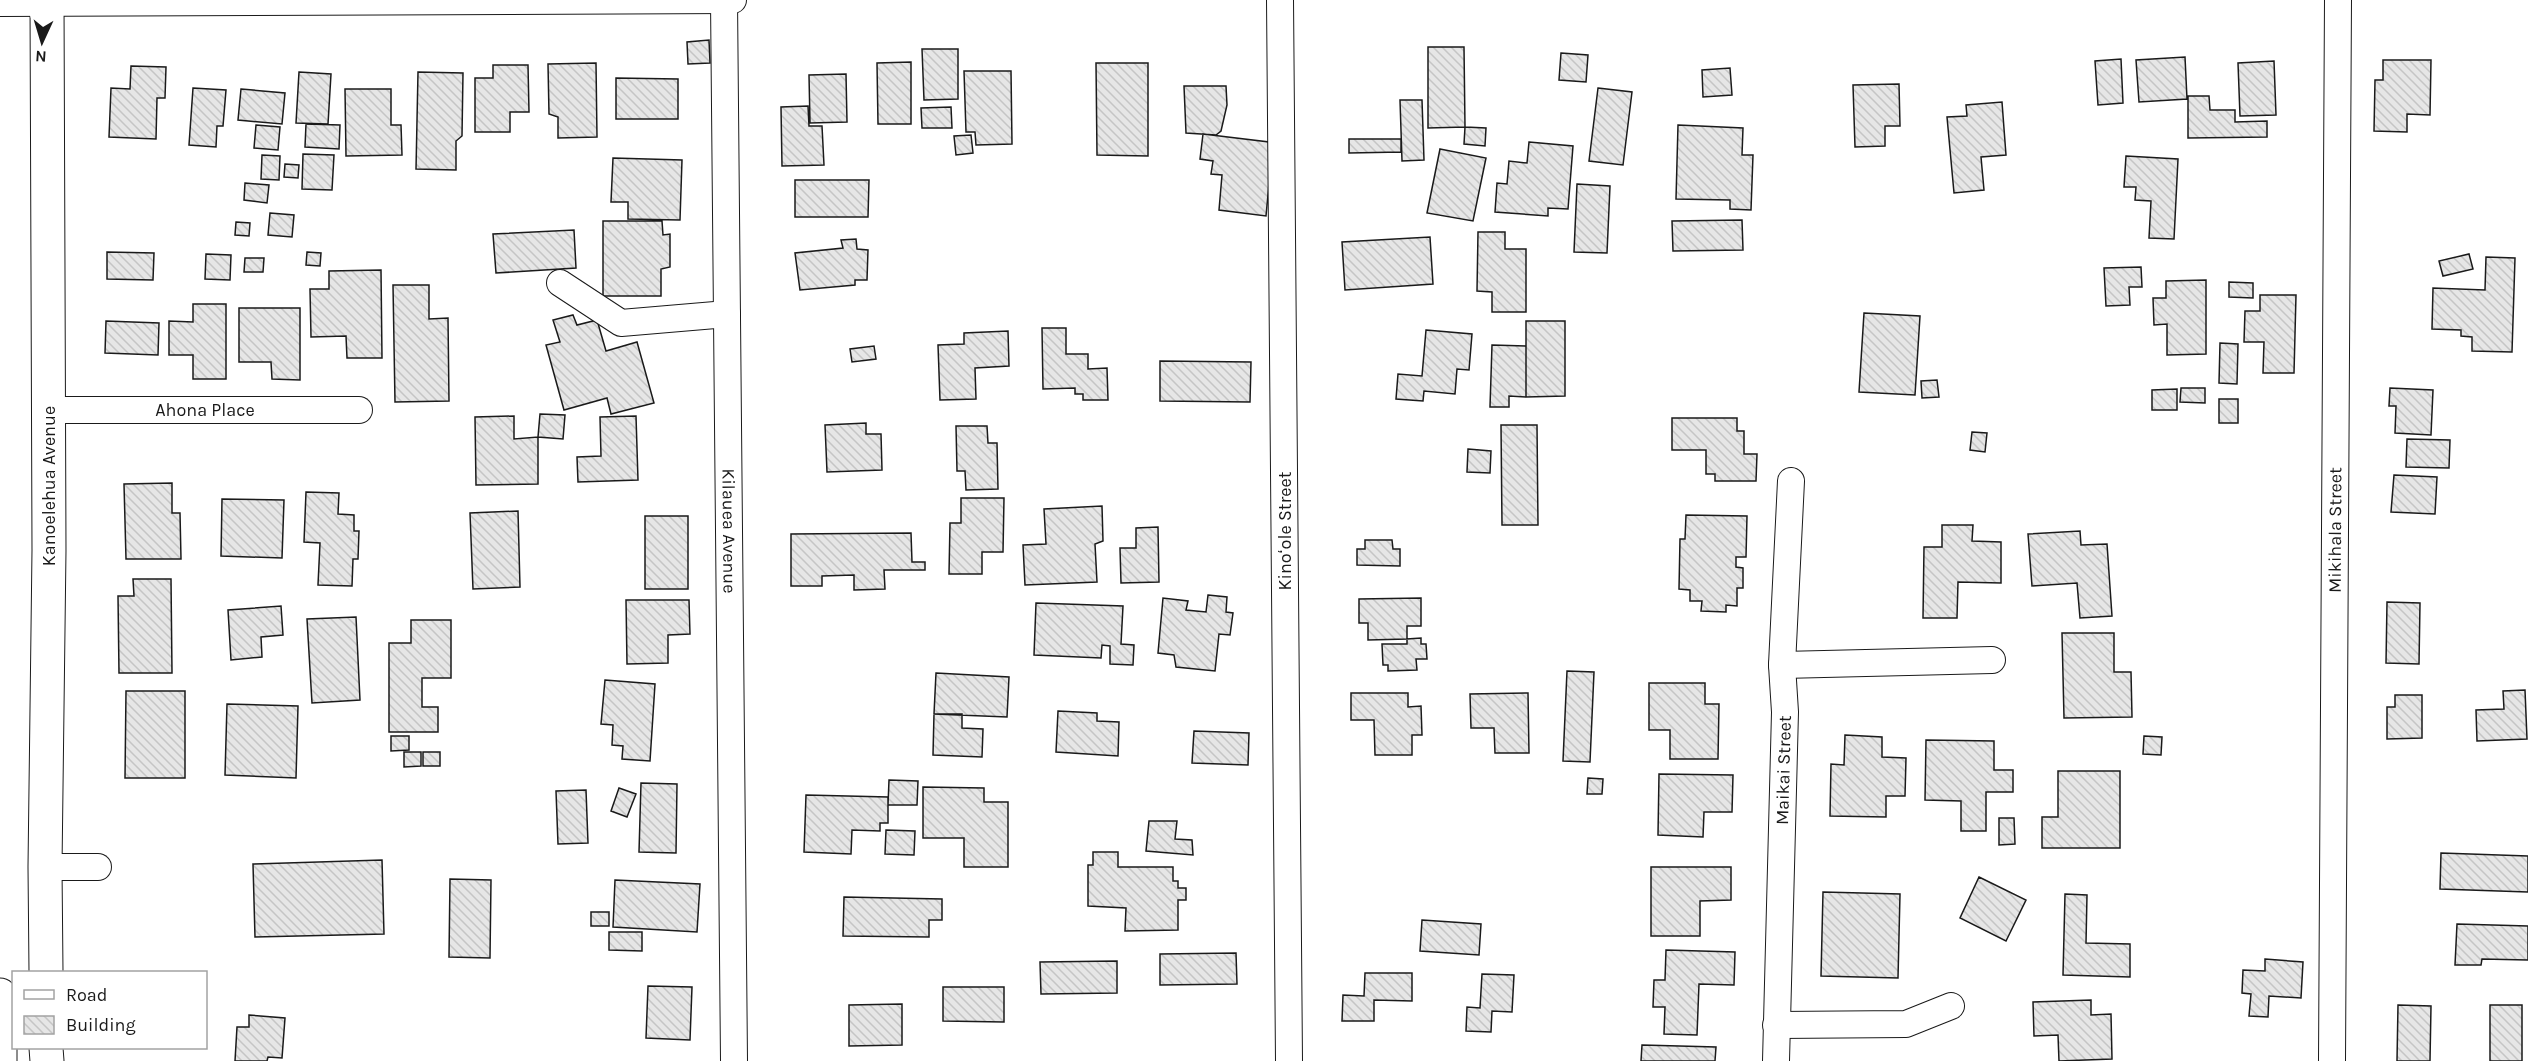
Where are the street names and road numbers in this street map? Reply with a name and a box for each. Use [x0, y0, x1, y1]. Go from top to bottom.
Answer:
street label: Ahona Place [155, 399, 255, 421]
street label: Kanoelehua Avenue [38, 406, 60, 566]
street label: Mikihala Street [2324, 467, 2346, 593]
street label: Kilauea Avenue [717, 468, 741, 594]
street label: Kinoʻole Street [1274, 471, 1296, 590]
street label: Maikai Street [1771, 715, 1796, 825]

